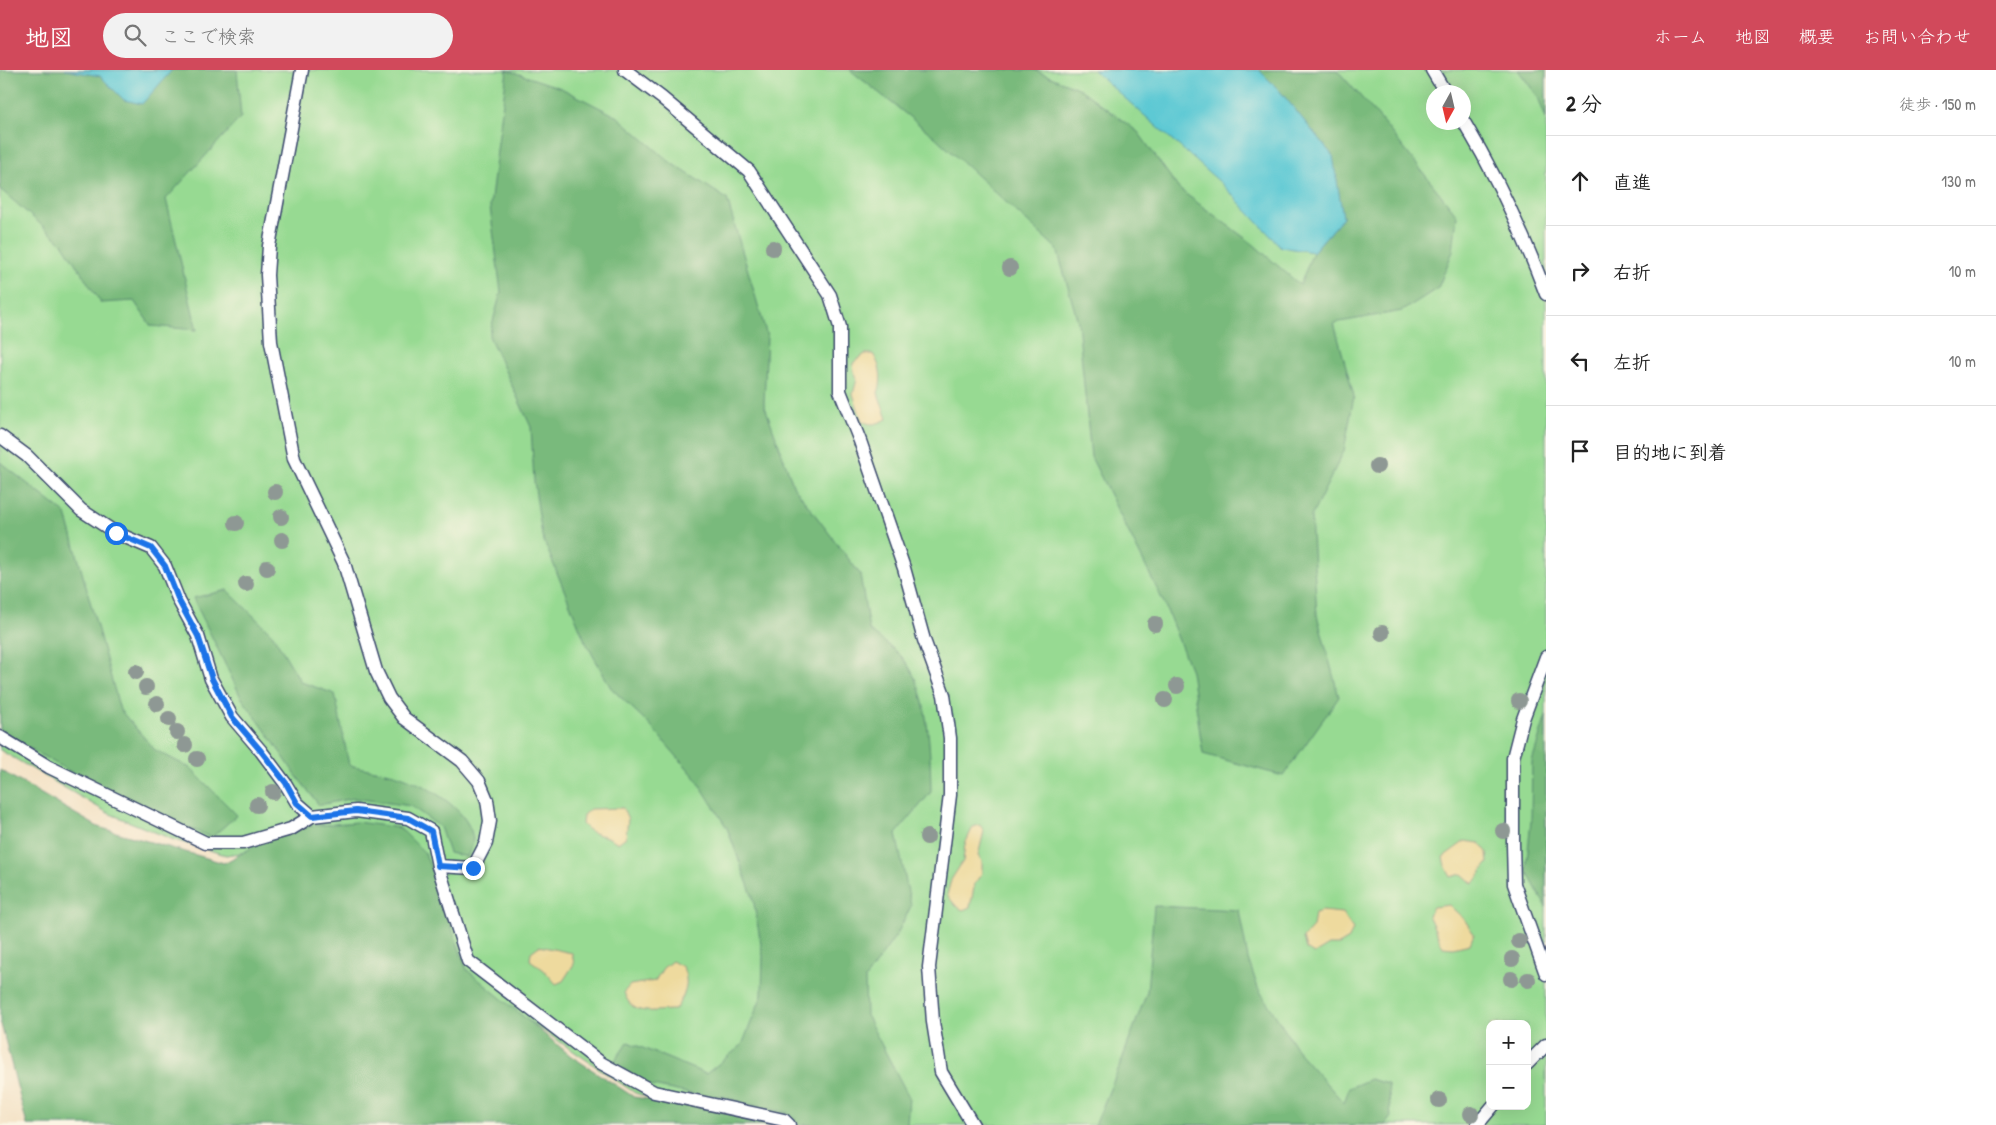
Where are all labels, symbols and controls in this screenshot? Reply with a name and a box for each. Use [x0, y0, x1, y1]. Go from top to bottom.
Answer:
search box [103, 13, 453, 58]
text: 地図 [25, 21, 73, 53]
icon: search [121, 21, 149, 49]
text: ここで検索 [161, 23, 256, 49]
text: ホーム [1654, 24, 1707, 49]
text: 地図 [1735, 24, 1771, 49]
text: 概要 [1799, 24, 1835, 49]
text: お問い合わせ [1863, 24, 1971, 49]
north arrow [1426, 85, 1471, 130]
text: 2 分 [1566, 89, 1602, 118]
text: 徒歩 · 150 m [1899, 93, 1976, 115]
icon: ahead [1566, 167, 1594, 195]
text: 直進 [1613, 169, 1651, 195]
text: 130 m [1941, 170, 1976, 192]
icon: right [1566, 257, 1594, 285]
text: 右折 [1613, 259, 1651, 285]
text: 10 m [1948, 260, 1976, 282]
icon: left [1566, 347, 1594, 375]
text: 左折 [1613, 349, 1651, 375]
text: 10 m [1948, 350, 1976, 372]
icon: arrive [1566, 437, 1594, 465]
text: 目的地に到着 [1613, 439, 1727, 465]
route start [105, 522, 128, 545]
route end [462, 857, 485, 880]
map controls [1486, 1020, 1531, 1110]
button: + [1486, 1020, 1531, 1065]
button: − [1486, 1065, 1531, 1110]

